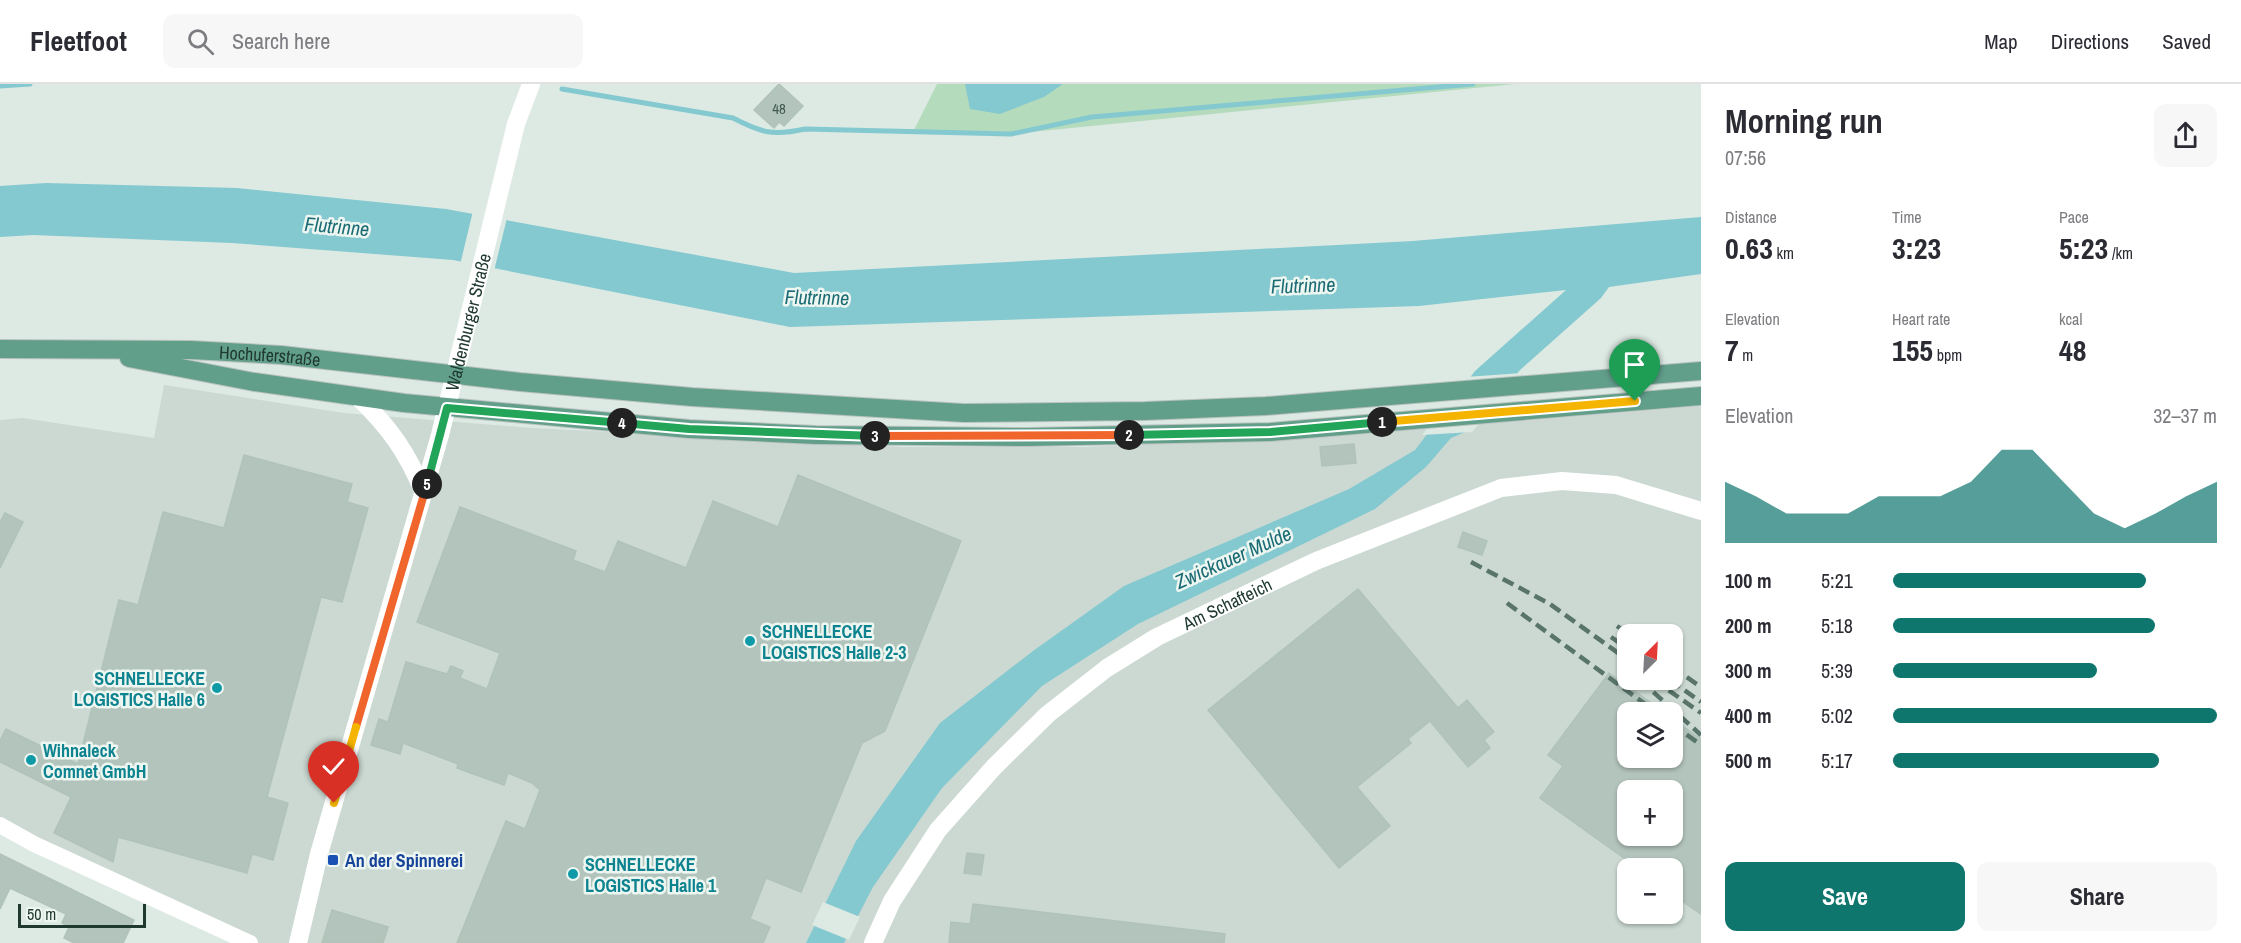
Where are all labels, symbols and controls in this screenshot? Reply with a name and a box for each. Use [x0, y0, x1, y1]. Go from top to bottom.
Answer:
search box [163, 14, 583, 68]
text: Fleetfoot [30, 22, 127, 60]
icon: search [184, 25, 217, 58]
text: Search here [232, 26, 330, 56]
text: Map [1984, 27, 2018, 56]
text: Directions [2051, 27, 2129, 56]
text: Saved [2162, 27, 2211, 56]
house number: 48 [772, 98, 786, 119]
text: Morning run [1725, 99, 1883, 143]
button: share [2154, 104, 2217, 167]
text: 07:56 [1725, 144, 1766, 171]
text: Distance [1725, 206, 1777, 228]
text: Time [1892, 206, 1922, 228]
text: Pace [2059, 206, 2089, 228]
water label: Flutrinne [304, 210, 370, 242]
text: 0.63 [1725, 228, 1773, 268]
text: 3:23 [1892, 228, 1941, 268]
text: 5:23 [2059, 228, 2108, 268]
text: km [1773, 242, 1794, 264]
text: /km [2108, 242, 2133, 264]
street label: Waldenburger Straße [439, 251, 496, 393]
water label: Flutrinne [1270, 270, 1336, 300]
water label: Flutrinne [784, 283, 850, 311]
text: Elevation [1725, 308, 1780, 330]
text: Heart rate [1892, 308, 1950, 330]
text: kcal [2059, 308, 2082, 330]
text: 7 [1725, 330, 1739, 370]
text: 155 [1892, 330, 1933, 370]
text: 48 [2059, 330, 2086, 370]
street label: Hochuferstraße [218, 339, 322, 372]
pin [1609, 339, 1660, 401]
text: m [1739, 344, 1753, 366]
text: bpm [1933, 344, 1962, 366]
icon: arrive [1618, 348, 1651, 381]
text: Elevation [1725, 402, 1793, 429]
text: 32–37 m [2153, 402, 2217, 429]
pin: 1 [1367, 407, 1397, 437]
pin: 4 [607, 408, 637, 438]
text: 1 [1378, 411, 1386, 433]
text: 4 [618, 412, 626, 434]
pin: 2 [1114, 420, 1144, 450]
pin: 3 [860, 421, 890, 451]
text: 2 [1125, 424, 1133, 446]
text: 3 [871, 425, 879, 447]
pin: 5 [412, 469, 442, 499]
text: 5 [423, 473, 431, 495]
water label: Zwickauer Mulde [1170, 519, 1296, 595]
text: 100 m [1725, 567, 1772, 594]
text: 5:21 [1821, 567, 1853, 594]
street label: Am Schafteich [1177, 571, 1276, 636]
text: 200 m [1725, 612, 1772, 639]
text: 5:18 [1821, 612, 1853, 639]
place label: SCHNELLECKE LOGISTICS Halle 2-3 [762, 619, 906, 665]
north arrow [1617, 624, 1683, 690]
map controls [1617, 624, 1683, 924]
marker: SCHNELLECKE LOGISTICS Halle 2-3 [743, 634, 757, 648]
text: 300 m [1725, 657, 1772, 684]
text: 5:39 [1821, 657, 1853, 684]
place label: SCHNELLECKE LOGISTICS Halle 6 [74, 666, 205, 712]
marker: SCHNELLECKE LOGISTICS Halle 6 [210, 681, 224, 695]
button: layers [1617, 702, 1683, 768]
text: 400 m [1725, 702, 1772, 729]
text: 5:02 [1821, 702, 1853, 729]
place label: Wihnaleck Comnet GmbH [43, 738, 146, 784]
pin [308, 741, 359, 803]
text: 500 m [1725, 747, 1772, 774]
text: 5:17 [1821, 747, 1853, 774]
icon: check [317, 750, 350, 783]
marker: Wihnaleck Comnet GmbH [24, 753, 38, 767]
button: + [1617, 780, 1683, 846]
place label: An der Spinnerei [345, 848, 463, 873]
place label: SCHNELLECKE LOGISTICS Halle 1 [585, 852, 717, 898]
marker: An der Spinnerei [326, 853, 340, 867]
button: − [1617, 858, 1683, 924]
button: Save [1725, 862, 1965, 931]
button: Share [1977, 862, 2217, 931]
marker: SCHNELLECKE LOGISTICS Halle 1 [566, 867, 580, 881]
scale bar [18, 901, 146, 928]
text: 50 m [27, 903, 56, 925]

